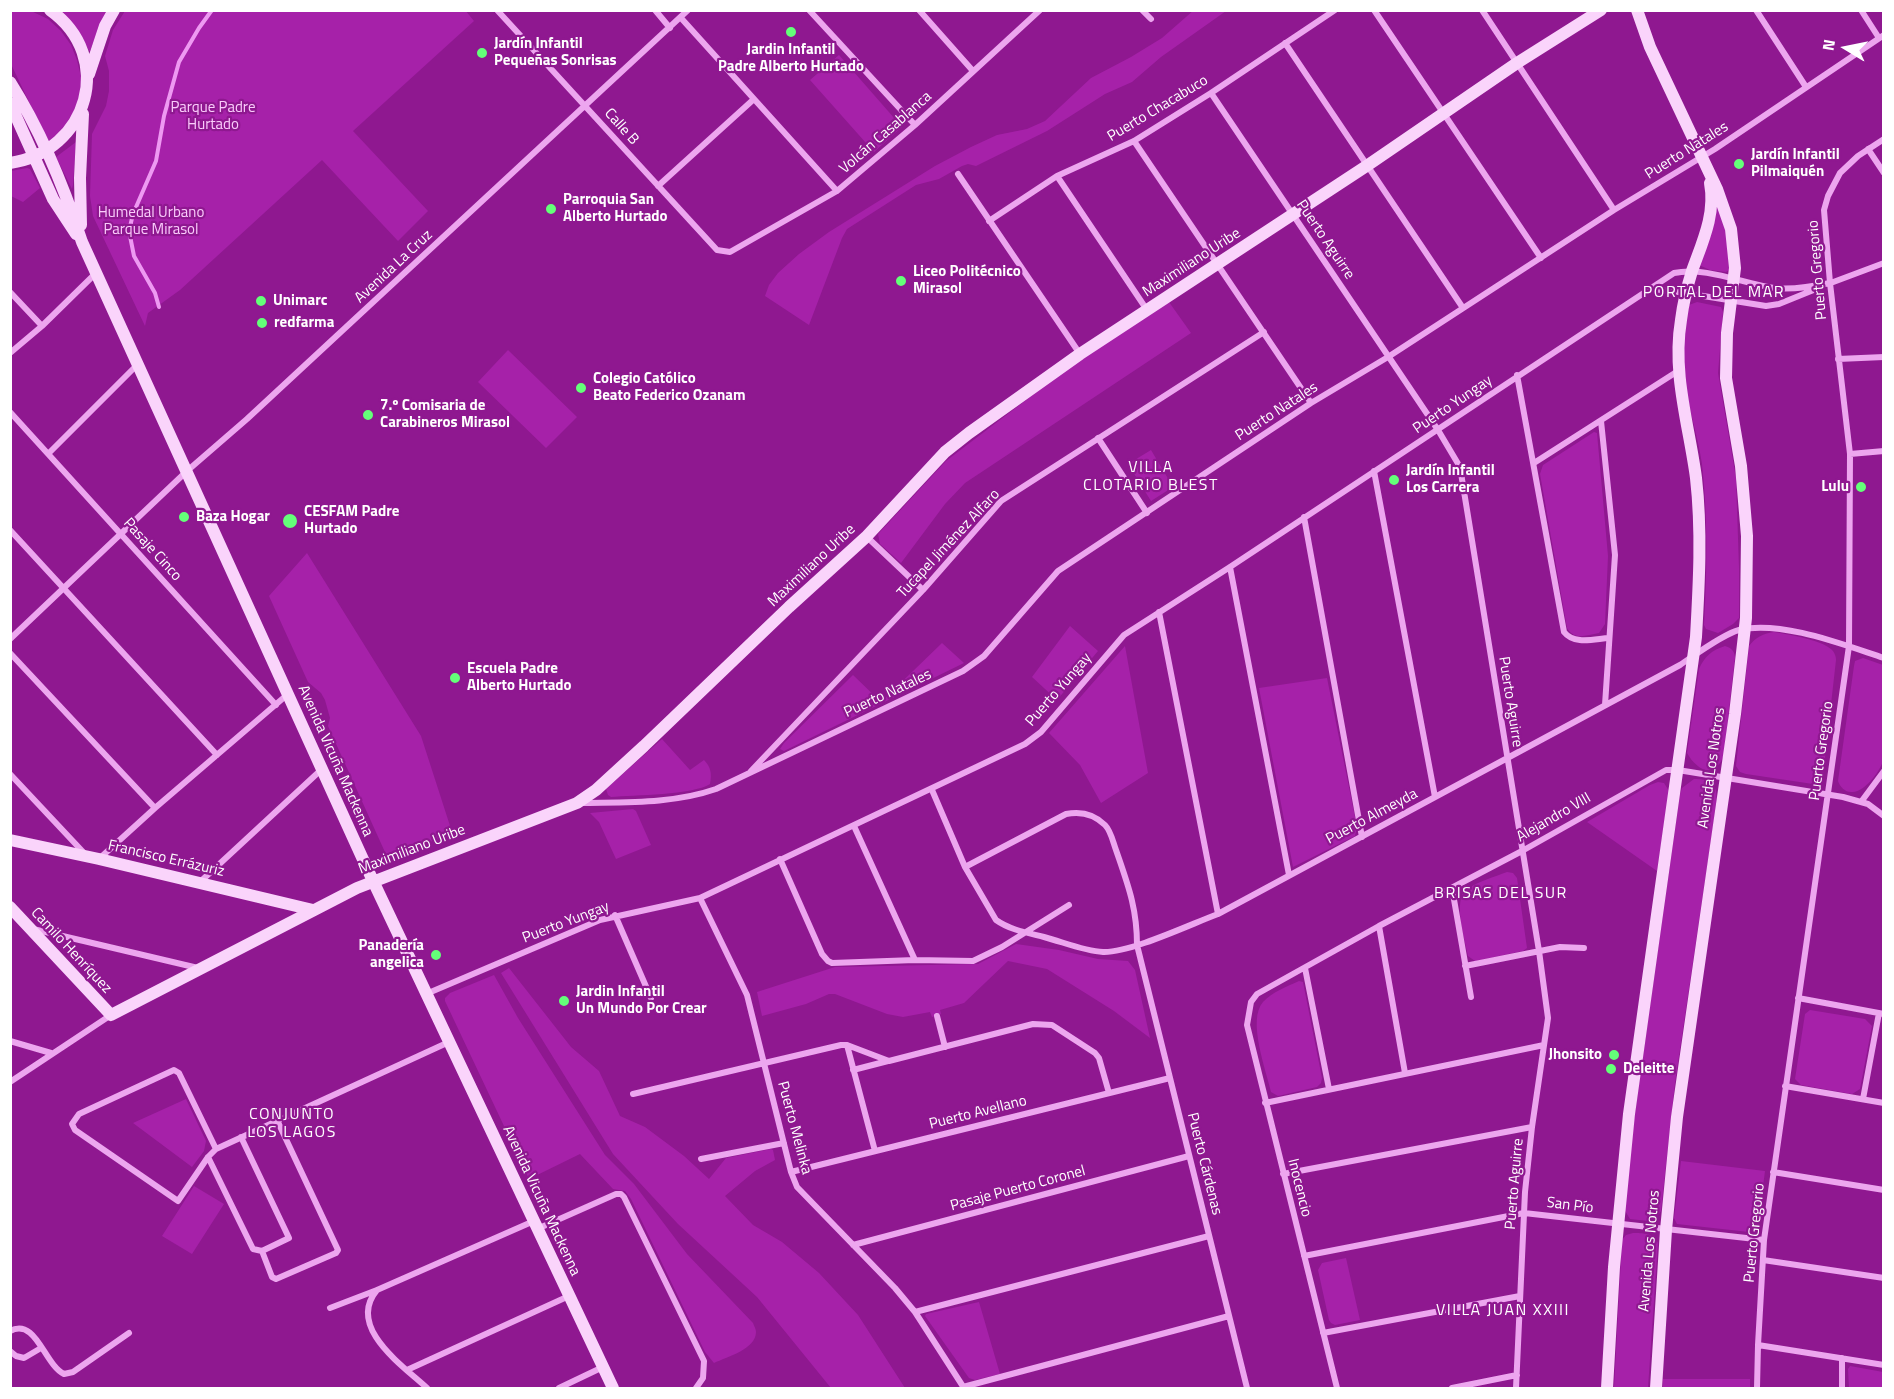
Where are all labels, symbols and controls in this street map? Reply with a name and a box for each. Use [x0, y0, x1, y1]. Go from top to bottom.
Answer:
north arrow [1816, 18, 1876, 78]
marker: Jardin Infantil Padre Alberto Hurtado [784, 25, 798, 39]
place label: Jardín Infantil Pequeñas Sonrisas [494, 35, 617, 70]
text: N [1815, 37, 1841, 52]
place label: Jardin Infantil Padre Alberto Hurtado [718, 41, 864, 76]
marker: Jardín Infantil Pequeñas Sonrisas [475, 46, 489, 60]
street label: Puerto Chacabuco [1104, 72, 1212, 146]
street label: Volcán Casablanca [836, 88, 936, 178]
park label: Parque Padre Hurtado [171, 99, 255, 134]
street label: Calle B [600, 105, 642, 149]
street label: Puerto Natales [1642, 118, 1732, 184]
place label: Jardín Infantil Pilmaiquén [1751, 146, 1840, 181]
marker: Jardín Infantil Pilmaiquén [1732, 157, 1746, 171]
place label: Parroquia San Alberto Hurtado [563, 191, 668, 226]
street label: Puerto Aguirre [1292, 197, 1358, 283]
marker: Parroquia San Alberto Hurtado [544, 202, 558, 216]
park label: Humedal Urbano Parque Mirasol [98, 204, 204, 239]
street label: Puerto Gregorio [1805, 219, 1831, 321]
street label: Maximiliano Uribe [1140, 225, 1244, 301]
street label: Avenida La Cruz [351, 226, 437, 308]
place label: Liceo Politécnico Mirasol [913, 263, 1021, 298]
marker: Liceo Politécnico Mirasol [894, 274, 908, 288]
district label: PORTAL DEL MAR [1643, 283, 1785, 303]
place label: Unimarc [273, 292, 327, 310]
marker: Unimarc [254, 294, 268, 308]
place label: redfarma [274, 314, 334, 332]
marker: redfarma [255, 316, 269, 330]
place label: Colegio Católico Beato Federico Ozanam [593, 370, 746, 405]
street label: Puerto Yungay [1410, 372, 1496, 438]
street label: Puerto Natales [1232, 379, 1322, 445]
marker: Colegio Católico Beato Federico Ozanam [574, 381, 588, 395]
place label: 7.º Comisaria de Carabineros Mirasol [380, 397, 510, 432]
marker: 7.º Comisaria de Carabineros Mirasol [361, 408, 375, 422]
district label: VILLA CLOTARIO BLEST [1083, 458, 1219, 496]
place label: Jardín Infantil Los Carrera [1406, 462, 1495, 497]
marker: Jardín Infantil Los Carrera [1387, 473, 1401, 487]
place label: Lulu [1821, 478, 1849, 496]
marker: Lulu [1854, 480, 1868, 494]
street label: Tucapel Jiménez Alfaro [894, 486, 1004, 602]
place label: CESFAM Padre Hurtado [304, 503, 399, 538]
place label: Baza Hogar [196, 508, 270, 526]
marker: Baza Hogar [177, 510, 191, 524]
marker: CESFAM Padre Hurtado [281, 512, 299, 530]
street label: Pasaje Cinco [119, 515, 185, 585]
street label: Maximiliano Uribe [764, 521, 860, 611]
street label: Puerto Yungay [1022, 649, 1096, 731]
street label: Puerto Aguirre [1494, 655, 1526, 749]
place label: Escuela Padre Alberto Hurtado [467, 660, 572, 695]
street label: Puerto Natales [841, 666, 935, 722]
marker: Escuela Padre Alberto Hurtado [448, 671, 462, 685]
street label: Avenida Vicuña Mackenna [293, 683, 377, 839]
street label: Puerto Gregorio [1806, 700, 1838, 802]
street label: Avenida Los Notros [1695, 706, 1729, 830]
street label: Puerto Almeyda [1323, 785, 1421, 849]
street label: Alejandro VIII [1514, 789, 1594, 847]
street label: Maximiliano Uribe [356, 821, 468, 879]
street label: Francisco Errázuriz [106, 837, 226, 881]
district label: BRISAS DEL SUR [1434, 884, 1568, 904]
street label: Puerto Yungay [520, 898, 612, 948]
street label: Camilo Henríquez [27, 904, 115, 998]
place label: Panadería angelica [359, 937, 424, 972]
marker: Panadería angelica [429, 948, 443, 962]
place label: Jardin Infantil Un Mundo Por Crear [576, 983, 707, 1018]
marker: Jardin Infantil Un Mundo Por Crear [557, 994, 571, 1008]
place label: Jhonsito [1549, 1046, 1602, 1064]
marker: Jhonsito [1607, 1048, 1621, 1062]
place label: Deleitte [1623, 1060, 1674, 1078]
marker: Deleitte [1604, 1062, 1618, 1076]
street label: Puerto Melinka [773, 1079, 815, 1177]
street label: Puerto Avellano [927, 1092, 1029, 1134]
district label: CONJUNTO LOS LAGOS [247, 1105, 337, 1143]
street label: Puerto Cárdenas [1183, 1111, 1225, 1217]
street label: Avenida Vicuña Mackenna [498, 1123, 584, 1279]
street label: Puerto Aguirre [1502, 1138, 1528, 1230]
street label: Inocencio [1283, 1157, 1315, 1219]
street label: Pasaje Puerto Coronel [949, 1162, 1087, 1216]
street label: Puerto Gregorio [1741, 1182, 1769, 1284]
street label: Avenida Los Notros [1636, 1190, 1664, 1312]
street label: San Pío [1546, 1194, 1594, 1218]
district label: VILLA JUAN XXIII [1436, 1301, 1570, 1321]

